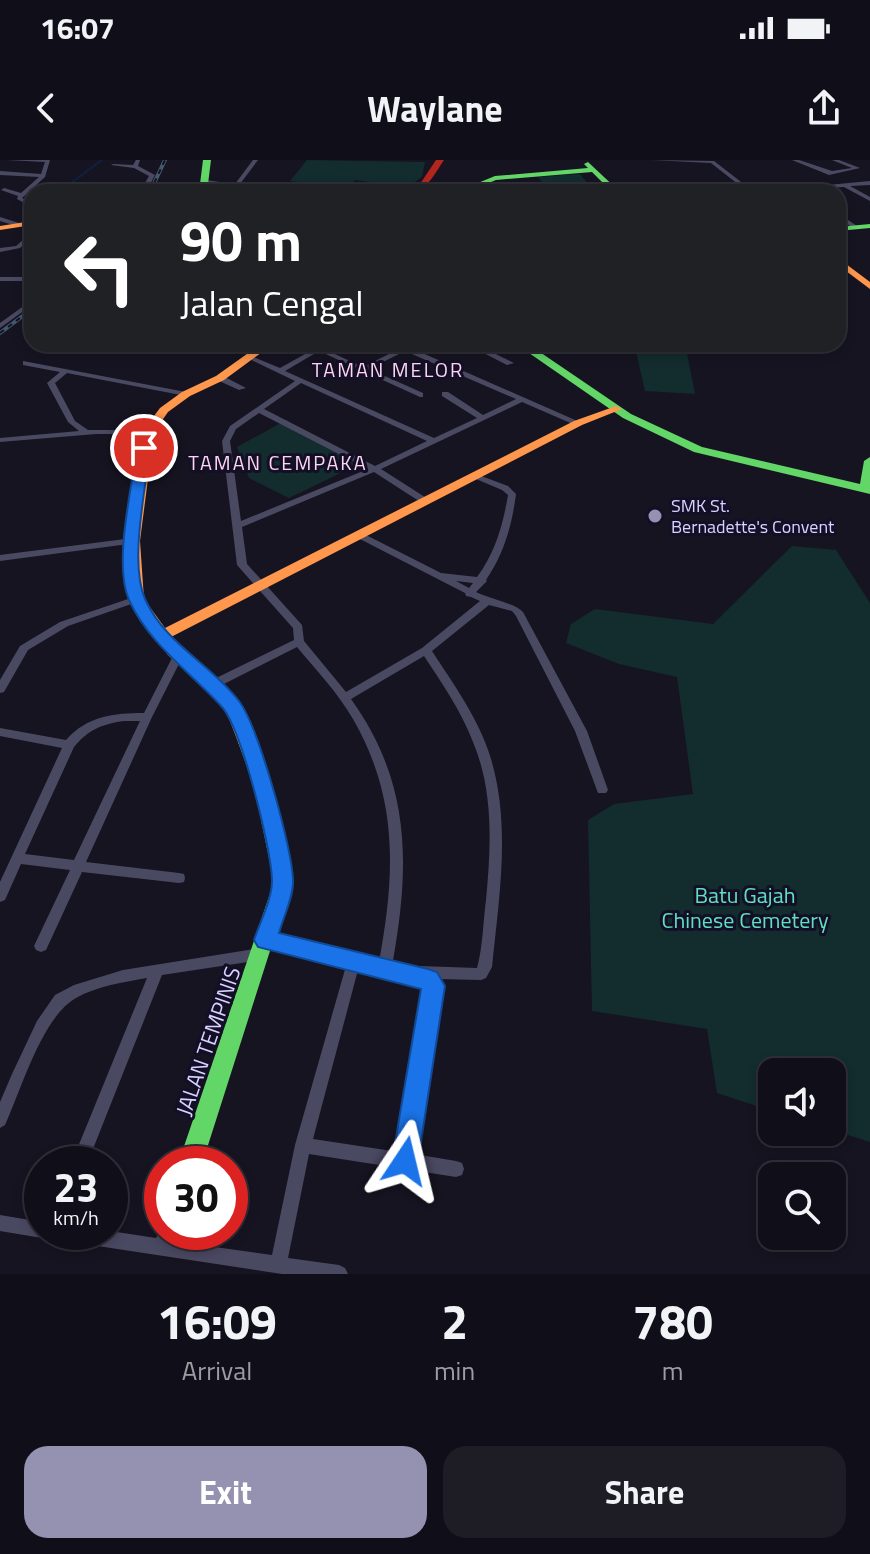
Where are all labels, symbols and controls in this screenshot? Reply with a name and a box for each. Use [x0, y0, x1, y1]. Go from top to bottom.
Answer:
text: 16:07 [40, 5, 115, 51]
text: Waylane [367, 81, 503, 136]
icon: back [24, 86, 68, 130]
icon: share [802, 86, 846, 130]
text: 90 m [180, 198, 302, 283]
icon: left [48, 216, 152, 320]
text: Jalan Cengal [180, 275, 364, 330]
district label: TAMAN MELOR [312, 354, 464, 385]
pin [110, 414, 178, 482]
icon: arrive [122, 426, 166, 470]
district label: TAMAN CEMPAKA [188, 447, 368, 478]
place label: SMK St. Bernadette's Convent [671, 492, 835, 540]
marker: SMK St. Bernadette's Convent [646, 507, 664, 525]
park label: Batu Gajah Chinese Cemetery [661, 878, 829, 937]
street label: JALAN TEMPINIS [167, 962, 249, 1120]
map controls [758, 1058, 846, 1250]
button: sound [758, 1058, 846, 1146]
position arrow [363, 1119, 447, 1203]
speed limit sign: 30 [144, 1146, 248, 1250]
text: 23 [54, 1157, 98, 1218]
button: search [758, 1162, 846, 1250]
text: km/h [53, 1202, 99, 1233]
text: 16:09 [157, 1285, 277, 1358]
text: 2 [441, 1285, 468, 1358]
text: 780 [632, 1285, 713, 1358]
text: Arrival [182, 1351, 252, 1390]
text: min [434, 1351, 475, 1390]
text: m [662, 1351, 684, 1390]
button: Exit [24, 1446, 427, 1538]
button: Share [443, 1446, 846, 1538]

